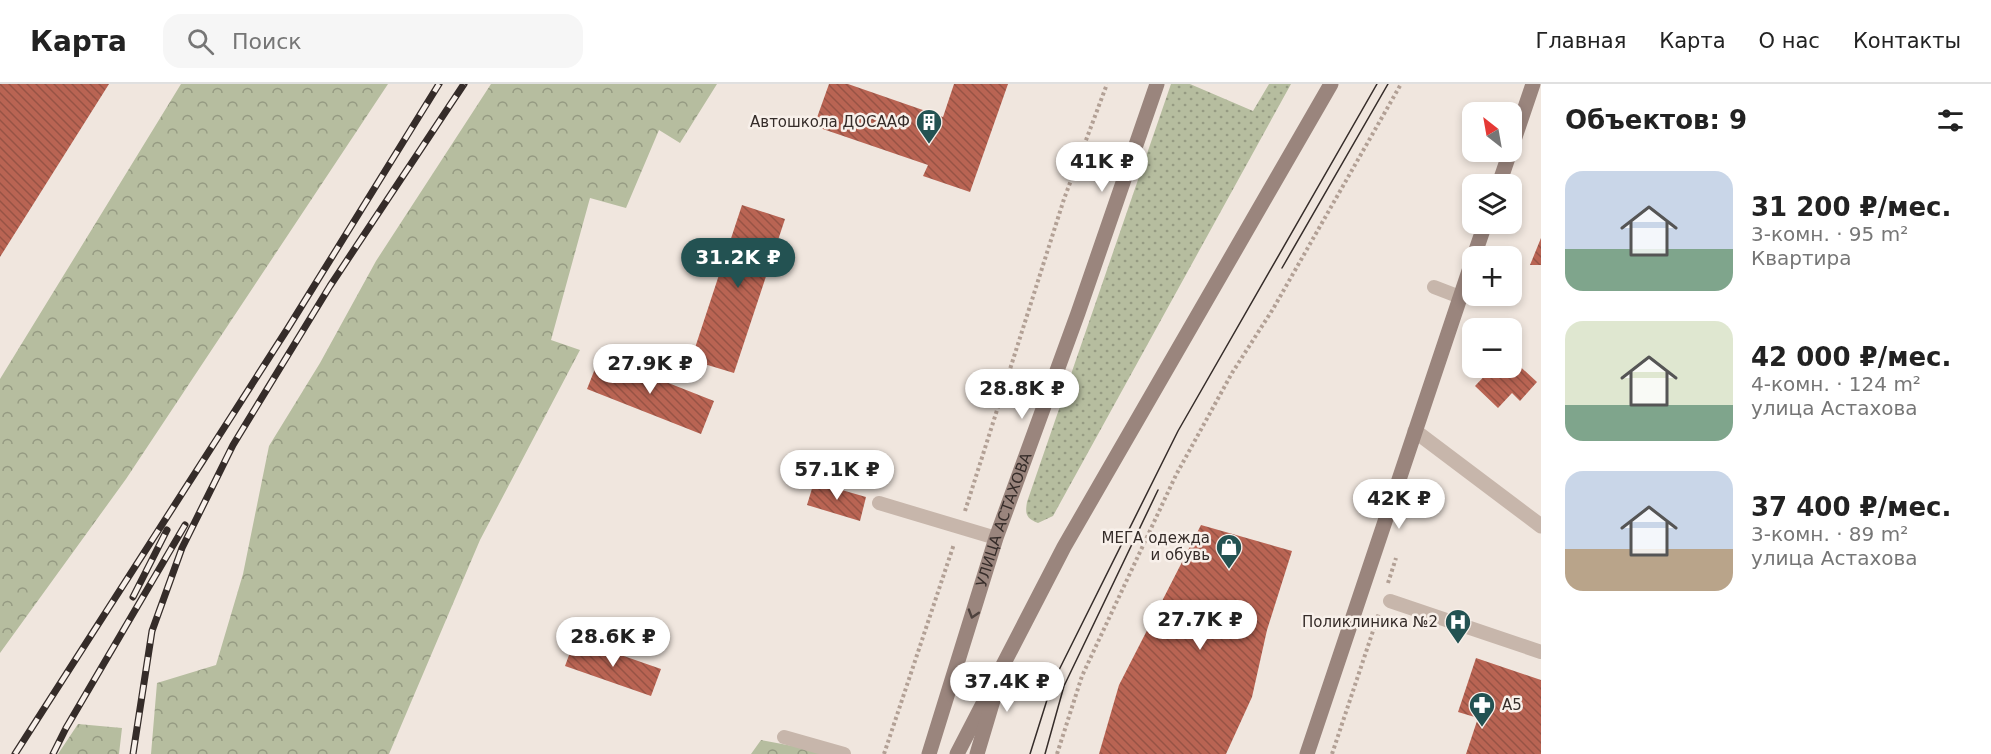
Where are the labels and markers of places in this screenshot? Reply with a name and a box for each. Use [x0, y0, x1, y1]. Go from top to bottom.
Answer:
building icon: Автошкола ДОСААФ [914, 107, 944, 145]
place label: Автошкола ДОСААФ [750, 113, 910, 131]
pin: 41K ₽ [1060, 142, 1144, 193]
pin: 31.2K ₽ [683, 238, 793, 289]
pin: 27.9K ₽ [595, 344, 705, 395]
pin: 28.8K ₽ [967, 369, 1077, 420]
pin: 57.1K ₽ [782, 450, 892, 501]
pin: 42K ₽ [1357, 479, 1441, 530]
place label: МЕГА одежда и обувь [1102, 529, 1210, 564]
shop icon: МЕГА одежда и обувь [1214, 532, 1244, 570]
pin: 27.7K ₽ [1145, 600, 1255, 651]
hospital icon: Поликлиника №2 [1443, 607, 1473, 645]
place label: Поликлиника №2 [1302, 613, 1438, 631]
pin: 28.6K ₽ [558, 617, 668, 668]
pin: 37.4K ₽ [952, 662, 1062, 713]
pharmacy icon: А5 [1467, 690, 1497, 728]
place label: А5 [1502, 696, 1522, 714]

